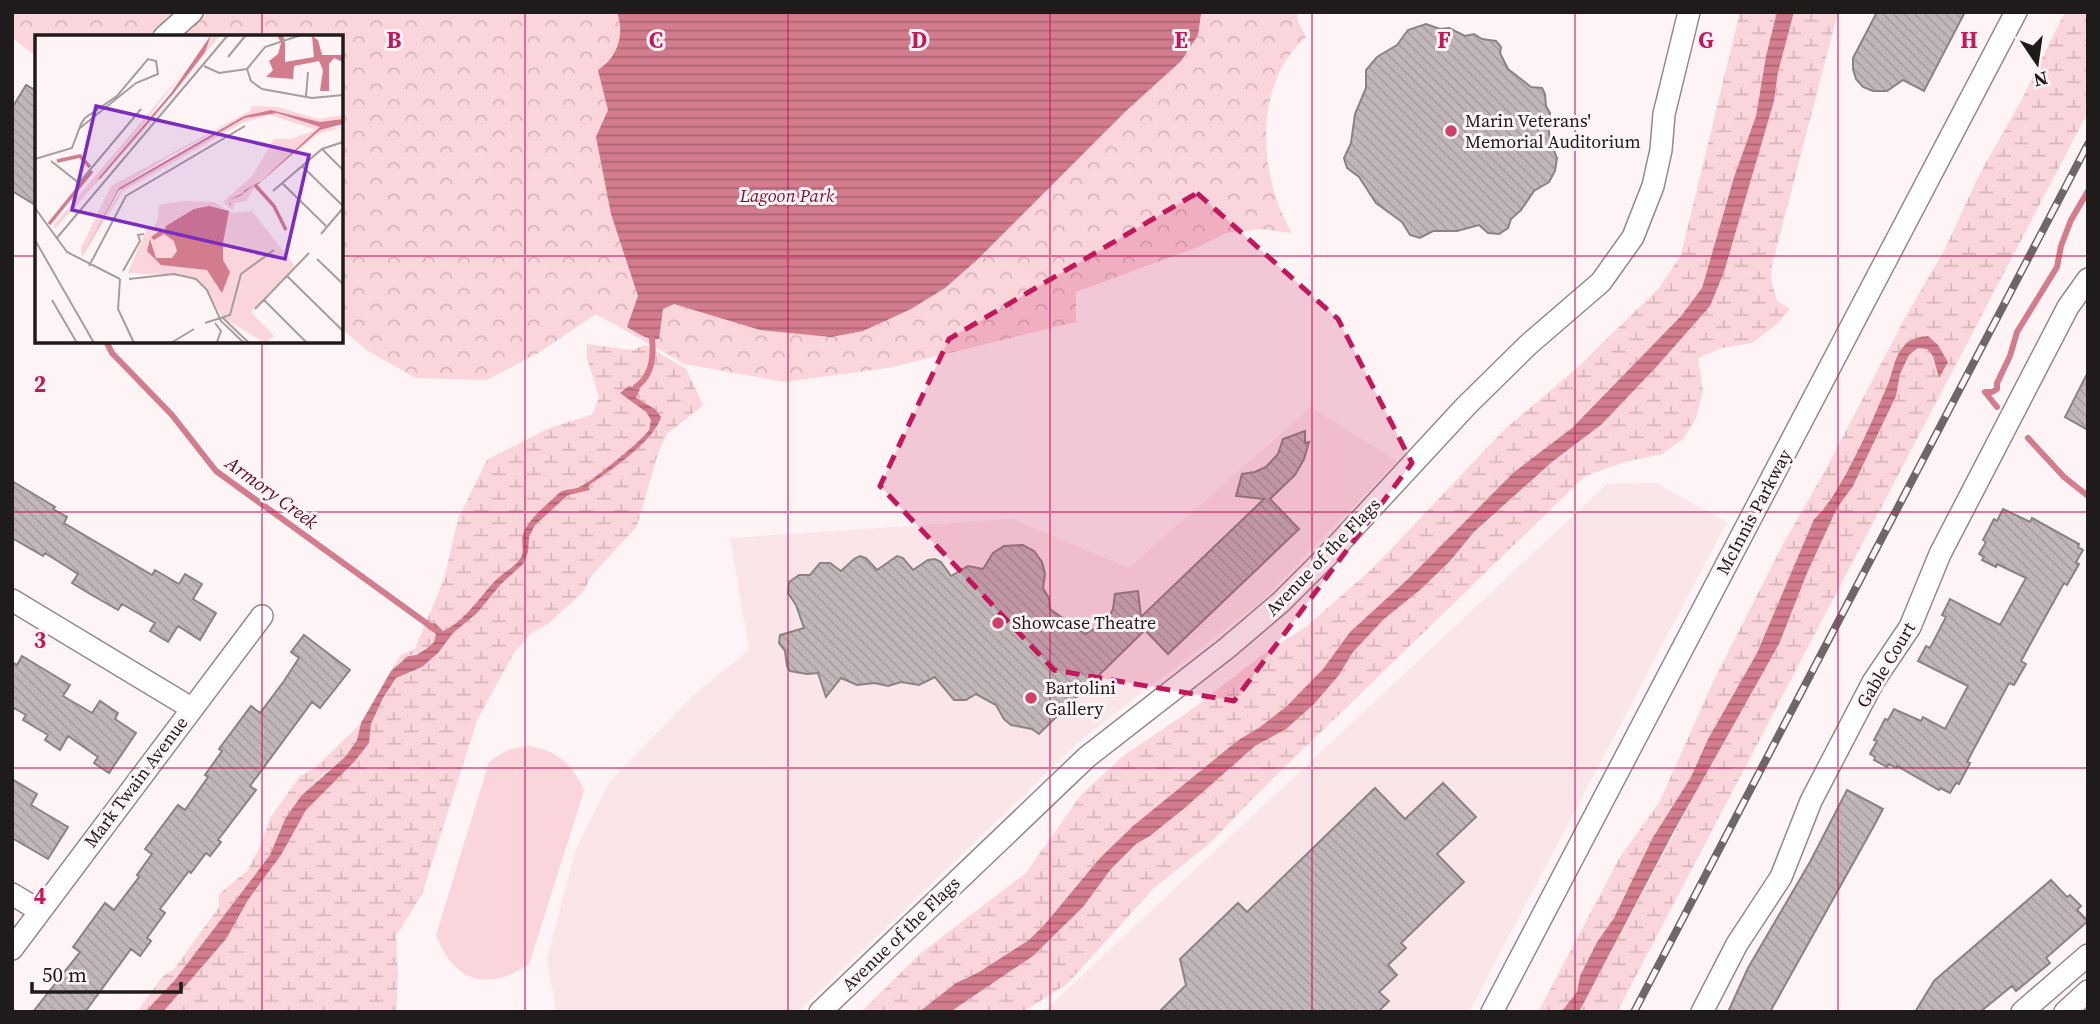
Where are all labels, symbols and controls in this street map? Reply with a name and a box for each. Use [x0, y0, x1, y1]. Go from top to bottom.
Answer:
text: B [387, 24, 402, 56]
text: C [649, 24, 663, 56]
text: D [911, 24, 927, 56]
text: E [1174, 24, 1188, 56]
text: F [1437, 24, 1451, 56]
text: G [1698, 24, 1714, 56]
text: H [1960, 24, 1978, 56]
north arrow [2002, 28, 2072, 98]
inset map [35, 35, 343, 343]
text: N [2031, 65, 2050, 94]
place label: Marin Veterans' Memorial Auditorium [1465, 108, 1641, 154]
marker: Marin Veterans' Memorial Auditorium [1443, 123, 1459, 139]
park label: Lagoon Park [739, 183, 835, 208]
text: 2 [34, 368, 46, 400]
street label: McInnis Parkway [1710, 444, 1798, 579]
water label: Armory Creek [220, 449, 324, 534]
street label: Avenue of the Flags [1260, 492, 1386, 621]
place label: Showcase Theatre [1012, 610, 1156, 635]
marker: Showcase Theatre [990, 615, 1006, 631]
street label: Gable Court [1850, 617, 1921, 712]
text: 3 [34, 624, 46, 656]
place label: Bartolini Gallery [1045, 675, 1116, 721]
marker: Bartolini Gallery [1023, 690, 1039, 706]
street label: Mark Twain Avenue [78, 711, 193, 852]
street label: Avenue of the Flags [836, 871, 965, 997]
text: 4 [34, 880, 46, 912]
scale bar [32, 950, 180, 994]
text: 50 m [42, 960, 87, 989]

